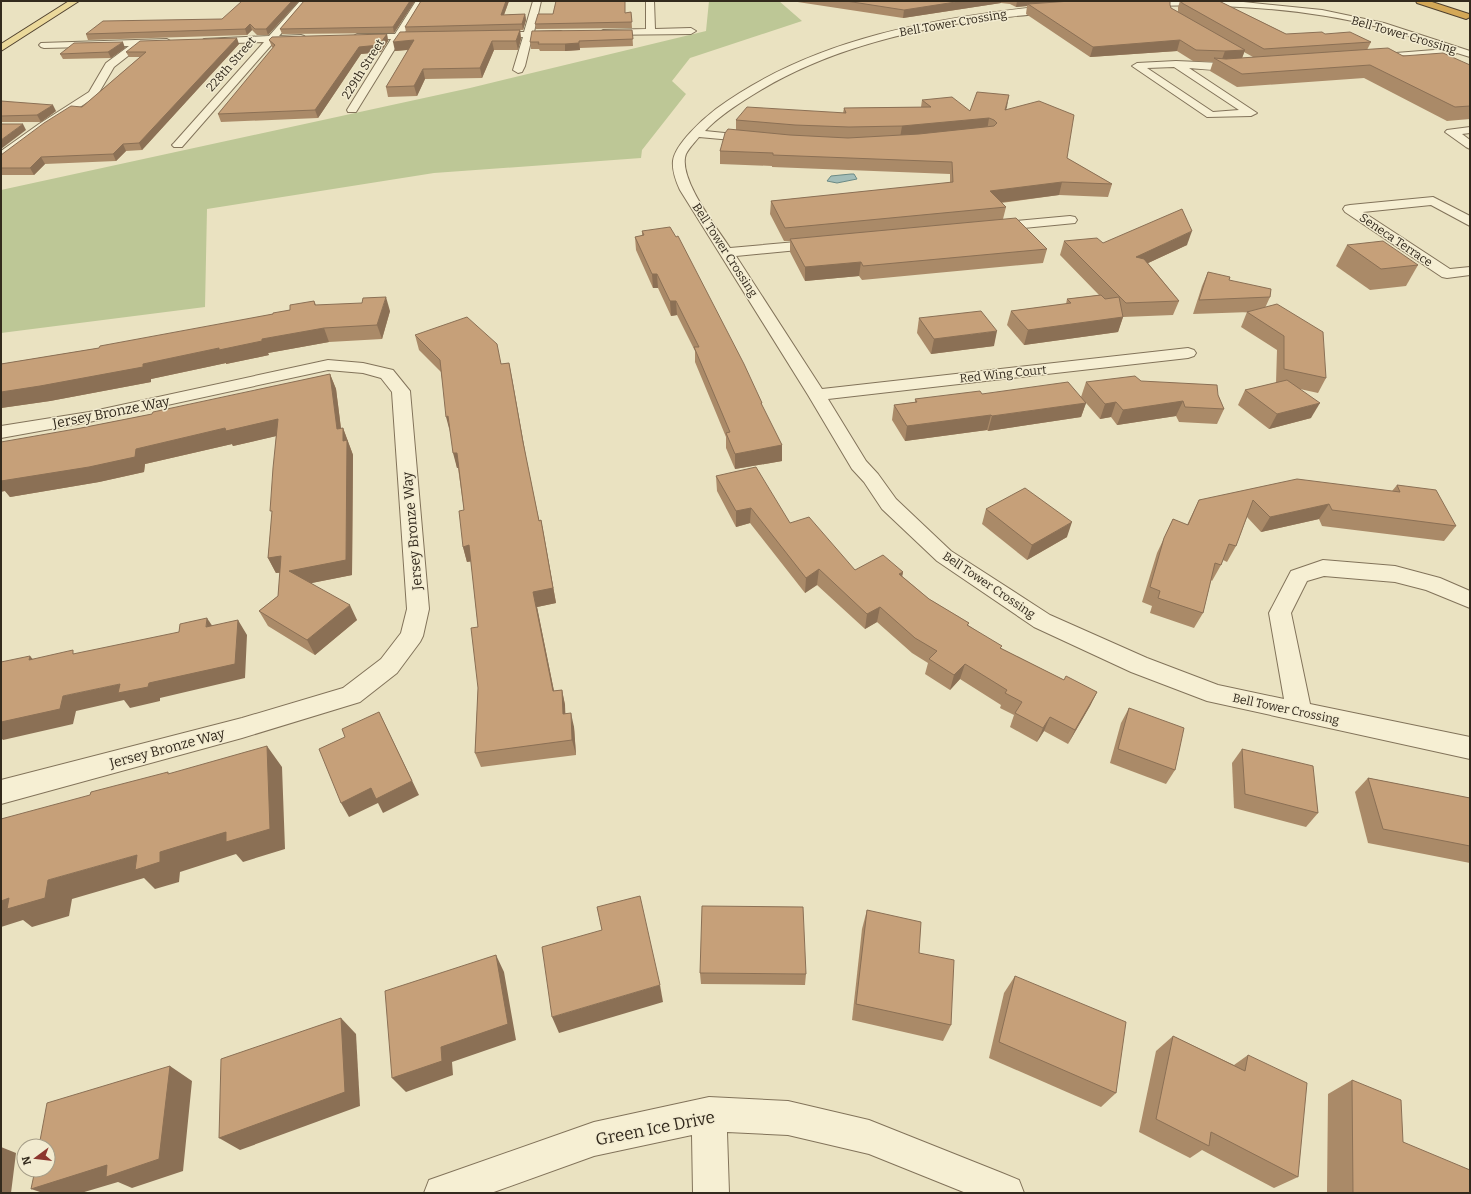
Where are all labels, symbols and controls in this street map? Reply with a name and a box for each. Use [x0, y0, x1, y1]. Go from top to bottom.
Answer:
street label: Bell Tower Crossing [898, 7, 1008, 39]
street label: Bell Tower Crossing [1350, 13, 1459, 57]
street label: 228th Street [203, 33, 259, 94]
street label: 229th Street [339, 36, 387, 102]
street label: Bell Tower Crossing [689, 201, 761, 300]
street label: Seneca Terrace [1357, 210, 1435, 270]
street label: Red Wing Court [959, 362, 1048, 386]
street label: Jersey Bronze Way [50, 393, 172, 432]
street label: Jersey Bronze Way [399, 470, 426, 592]
street label: Bell Tower Crossing [940, 549, 1038, 621]
street label: Bell Tower Crossing [1231, 691, 1341, 727]
street label: Jersey Bronze Way [107, 725, 227, 772]
street label: Green Ice Drive [594, 1107, 717, 1150]
north arrow [16, 1138, 56, 1178]
text: N [19, 1154, 34, 1166]

